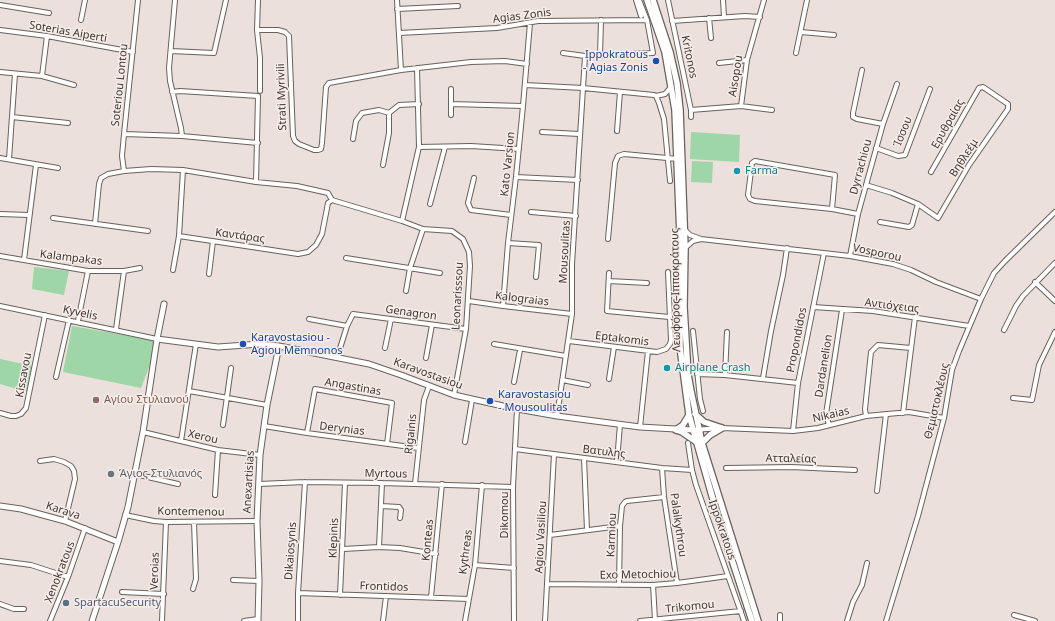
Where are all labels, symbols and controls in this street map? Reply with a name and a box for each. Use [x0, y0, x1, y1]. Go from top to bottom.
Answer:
street label: Agias Zonis [492, 6, 552, 26]
street label: Soterias Aiperti [28, 19, 108, 45]
street label: Kritonos [678, 34, 700, 80]
street label: Soteriou Lontou [109, 43, 131, 127]
place label: Ippokratous - Agias Zonis [583, 48, 648, 74]
street label: Aisopou [726, 54, 746, 98]
marker: Ippokratous - Agias Zonis [651, 56, 661, 66]
street label: Strati Myrivili [274, 63, 290, 131]
street label: Ερυθραίας [929, 97, 967, 151]
street label: Ίσσου [891, 115, 915, 149]
street label: Kato Varsion [498, 131, 518, 197]
street label: Βηθλεέμ [947, 136, 981, 180]
street label: Dyrrachiou [847, 138, 875, 196]
place label: Farma [745, 164, 778, 178]
marker: Farma [732, 166, 742, 176]
street label: Mousoulitas [557, 220, 573, 284]
street label: Καντάρας [214, 226, 266, 246]
street label: Λεωφόρος Ιπποκράτους [668, 228, 684, 352]
street label: Vosporou [851, 241, 903, 265]
street label: Kalampakas [39, 248, 103, 268]
street label: Leonarisssou [450, 262, 466, 330]
street label: Kalograias [494, 289, 550, 309]
street label: Αντιόχειας [864, 296, 920, 316]
street label: Kyvelis [61, 303, 99, 323]
street label: Genagron [384, 303, 438, 323]
street label: Propondidos [784, 306, 810, 374]
street label: Eptakomis [594, 329, 650, 349]
place label: Karavostasiou - Agiou Memnonos [251, 331, 343, 357]
street label: Dardanelion [813, 334, 835, 398]
marker: Karavostasiou - Agiou Memnonos [238, 339, 248, 349]
street label: Kissavou [13, 351, 35, 399]
street label: Karavostasiou [392, 355, 464, 393]
place label: Airplane Crash [675, 361, 751, 375]
street label: Θεμιστοκλέους [922, 362, 952, 440]
marker: Airplane Crash [662, 363, 672, 373]
street label: Angastinas [324, 376, 382, 398]
place label: Karavostasiou - Mousoulitas [498, 388, 571, 414]
place label: Αγίου Στυλιανού [104, 393, 189, 407]
marker: Αγίου Στυλιανού [91, 395, 101, 405]
marker: Karavostasiou - Mousoulitas [485, 396, 495, 406]
street label: Nikaias [811, 404, 851, 426]
street label: Rigainis [402, 413, 420, 455]
street label: Derynias [319, 420, 365, 438]
street label: Xerou [187, 427, 219, 447]
street label: Βατυλης [582, 443, 626, 461]
street label: Anexartisias [241, 450, 257, 514]
street label: Ατταλείας [765, 452, 817, 466]
place label: Άγιος Στυλιανός [119, 467, 202, 481]
street label: Myrtous [364, 467, 408, 481]
marker: Άγιος Στυλιανός [106, 469, 116, 479]
street label: Dikomou [498, 491, 512, 539]
street label: Palaikythrou [667, 492, 689, 558]
street label: Ippokratous [706, 498, 738, 562]
street label: Karava [44, 499, 82, 523]
street label: Agiou Vasiliou [533, 500, 549, 574]
street label: Kontemenou [157, 505, 225, 519]
street label: Karmiou [605, 513, 619, 557]
street label: Klepinis [327, 518, 341, 558]
street label: Konteas [420, 519, 436, 561]
street label: Dikaiosynis [282, 522, 300, 580]
street label: Kythreas [457, 529, 475, 575]
street label: Xenokratous [42, 539, 78, 605]
street label: Veroias [148, 552, 162, 590]
street label: Exo Metochiou [600, 568, 676, 582]
street label: Frontidos [359, 580, 409, 594]
place label: SpartacuSecurity [74, 596, 161, 610]
marker: SpartacuSecurity [61, 598, 71, 608]
street label: Trikomou [665, 598, 715, 616]

